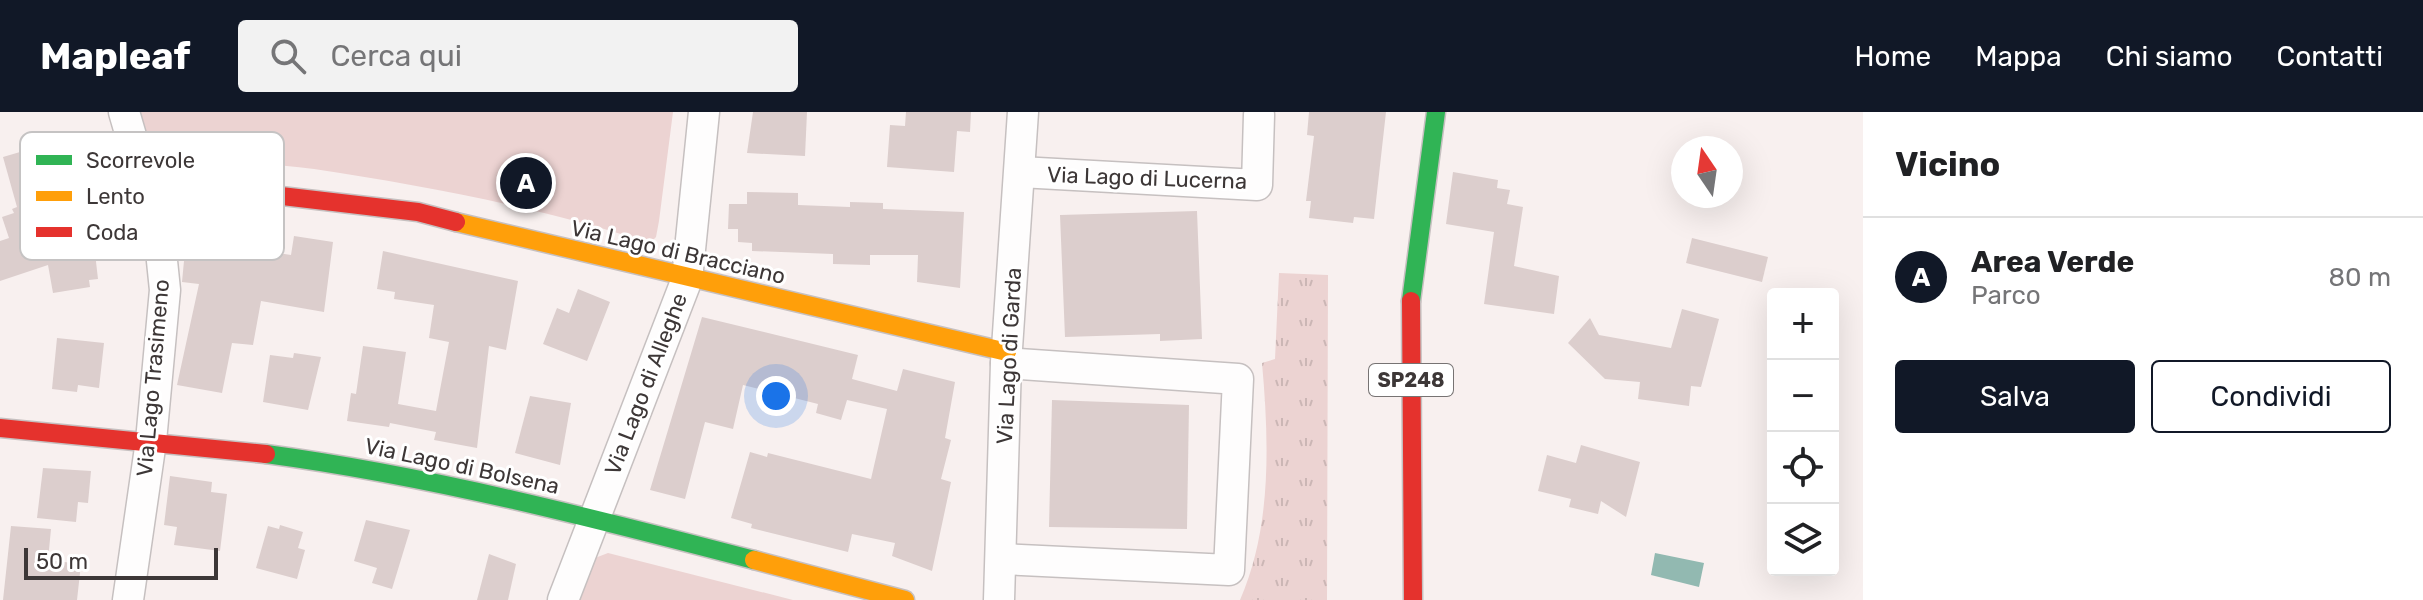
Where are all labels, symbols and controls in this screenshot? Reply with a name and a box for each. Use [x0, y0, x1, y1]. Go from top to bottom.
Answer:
search box [238, 20, 798, 92]
text: Mapleaf [40, 33, 190, 79]
icon: search [266, 34, 310, 78]
text: Cerca qui [330, 38, 462, 74]
text: Home [1855, 40, 1931, 73]
text: Mappa [1975, 40, 2062, 73]
text: Chi siamo [2106, 40, 2233, 73]
text: Contatti [2277, 40, 2383, 73]
legend [20, 132, 284, 260]
north arrow [1671, 136, 1743, 208]
text: Vicino [1895, 144, 2000, 185]
text: Scorrevole [86, 147, 195, 174]
pin: A [500, 153, 552, 213]
street label: Via Lago di Lucerna [1046, 161, 1248, 195]
text: Lento [86, 183, 145, 210]
street label: Via Lago di Bracciano [568, 214, 788, 290]
text: Coda [86, 219, 139, 246]
text: Area Verde [1971, 244, 2134, 280]
text: A [1912, 262, 1930, 293]
text: 80 m [2328, 262, 2391, 293]
street label: Via Lago di Garda [991, 267, 1027, 445]
street label: Via Lago Trasimeno [131, 278, 175, 478]
text: Parco [1971, 280, 2041, 311]
map controls [1767, 288, 1839, 576]
button: + [1767, 288, 1839, 360]
street label: Via Lago di Alleghe [599, 289, 693, 479]
button: − [1767, 360, 1839, 432]
button: Salva [1895, 360, 2135, 433]
button: Condividi [2151, 360, 2391, 433]
road number: SP248 [1369, 364, 1453, 396]
your location [756, 376, 796, 416]
street label: Via Lago di Bolsena [362, 432, 562, 500]
button: locate [1767, 432, 1839, 504]
button: layers [1767, 504, 1839, 576]
scale bar [24, 544, 218, 580]
text: 50 m [36, 548, 88, 575]

